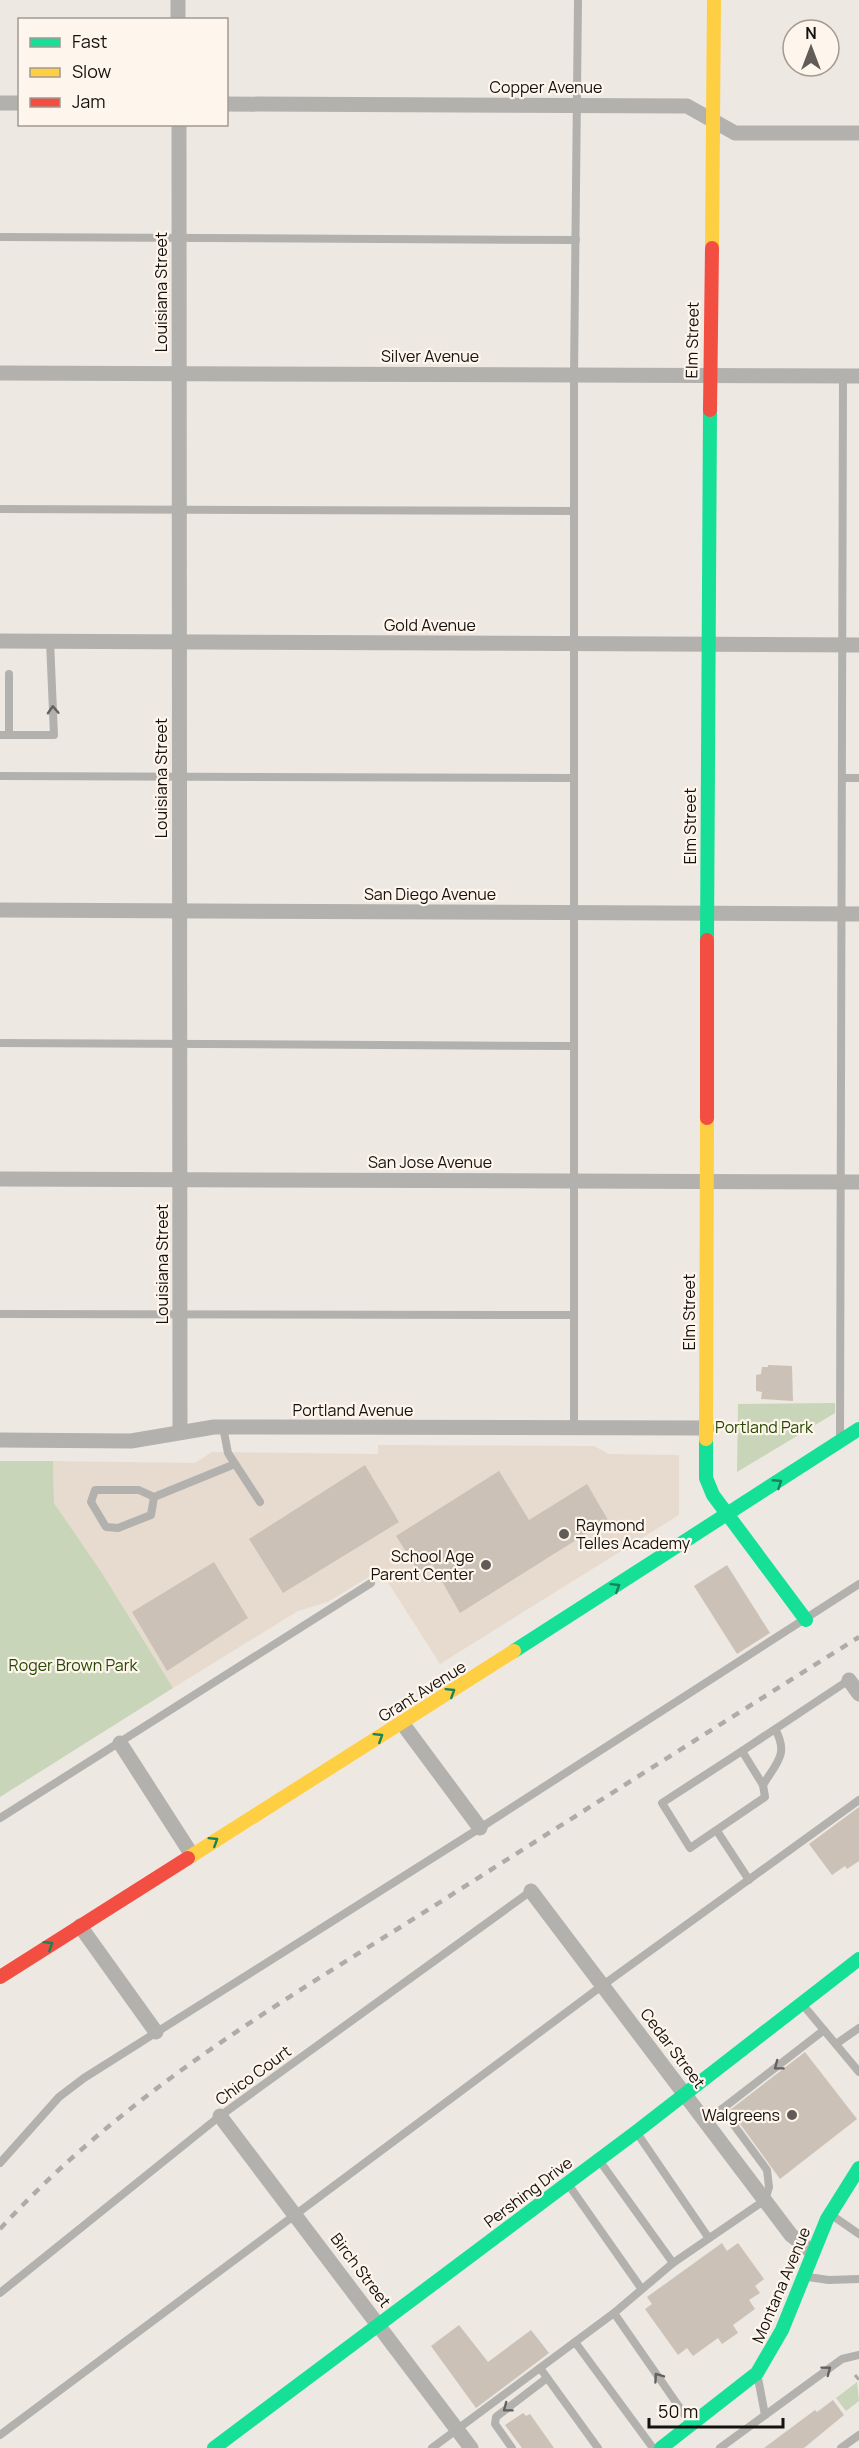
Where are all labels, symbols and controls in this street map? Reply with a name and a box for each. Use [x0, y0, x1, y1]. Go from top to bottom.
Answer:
legend [18, 18, 228, 126]
north arrow [781, 18, 841, 78]
text: N [805, 22, 817, 44]
text: Fast [72, 29, 107, 53]
text: Slow [72, 59, 112, 83]
street label: Copper Avenue [490, 76, 602, 98]
text: Jam [72, 89, 106, 113]
street label: Louisiana Street [150, 232, 172, 352]
street label: Elm Street [680, 302, 704, 378]
street label: Silver Avenue [381, 345, 479, 367]
street label: Gold Avenue [384, 614, 476, 636]
one-way arrow [47, 706, 60, 715]
street label: Louisiana Street [150, 718, 172, 838]
street label: Elm Street [679, 788, 701, 864]
street label: San Diego Avenue [364, 883, 496, 905]
street label: San Jose Avenue [368, 1151, 492, 1173]
street label: Louisiana Street [151, 1204, 173, 1324]
street label: Elm Street [678, 1274, 700, 1350]
street label: Portland Avenue [293, 1399, 413, 1421]
park label: Portland Park [715, 1416, 814, 1438]
one-way arrow [772, 1479, 783, 1490]
place label: Raymond Telles Academy [576, 1514, 691, 1554]
marker: Raymond Telles Academy [557, 1527, 571, 1541]
place label: School Age Parent Center [371, 1545, 474, 1585]
marker: School Age Parent Center [479, 1558, 493, 1572]
one-way arrow [609, 1583, 620, 1594]
park label: Roger Brown Park [9, 1654, 138, 1676]
street label: Grant Avenue [374, 1655, 470, 1727]
one-way arrow [445, 1688, 456, 1699]
one-way arrow [373, 1733, 383, 1745]
one-way arrow [208, 1837, 218, 1849]
one-way arrow [43, 1941, 53, 1953]
street label: Cedar Street [636, 2003, 710, 2093]
street label: Chico Court [211, 2040, 295, 2110]
one-way arrow [773, 2058, 784, 2069]
place label: Walgreens [702, 2104, 780, 2126]
marker: Walgreens [785, 2108, 799, 2122]
street label: Pershing Drive [479, 2151, 577, 2233]
street label: Montana Avenue [747, 2224, 815, 2346]
street label: Birch Street [326, 2228, 396, 2312]
one-way arrow [821, 2366, 832, 2377]
one-way arrow [654, 2372, 665, 2383]
scale bar [649, 2391, 782, 2429]
text: 50 m [658, 2399, 698, 2423]
one-way arrow [503, 2401, 514, 2412]

